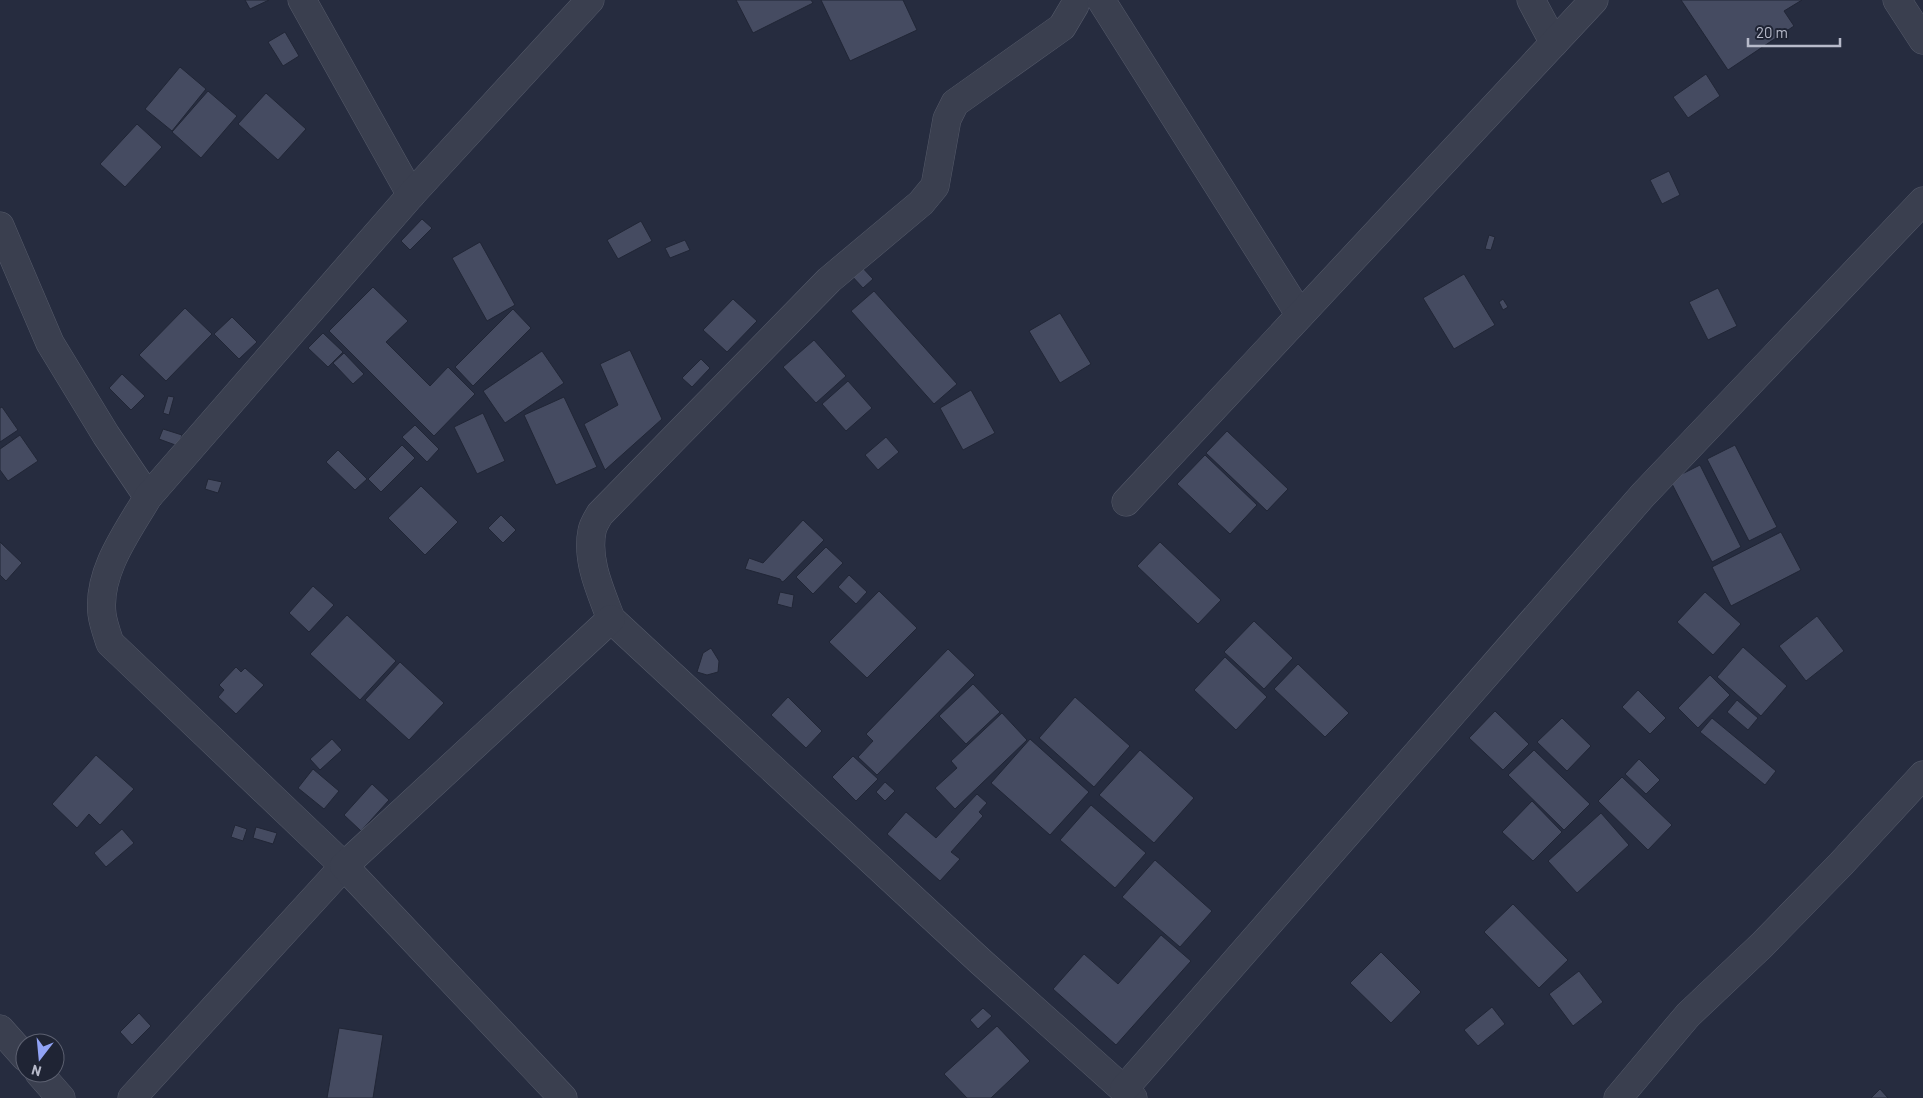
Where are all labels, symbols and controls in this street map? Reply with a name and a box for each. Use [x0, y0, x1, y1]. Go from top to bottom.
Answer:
scale bar [1748, 15, 1840, 47]
text: 20 m [1756, 23, 1788, 41]
north arrow [15, 1033, 65, 1083]
text: N [29, 1062, 43, 1080]

